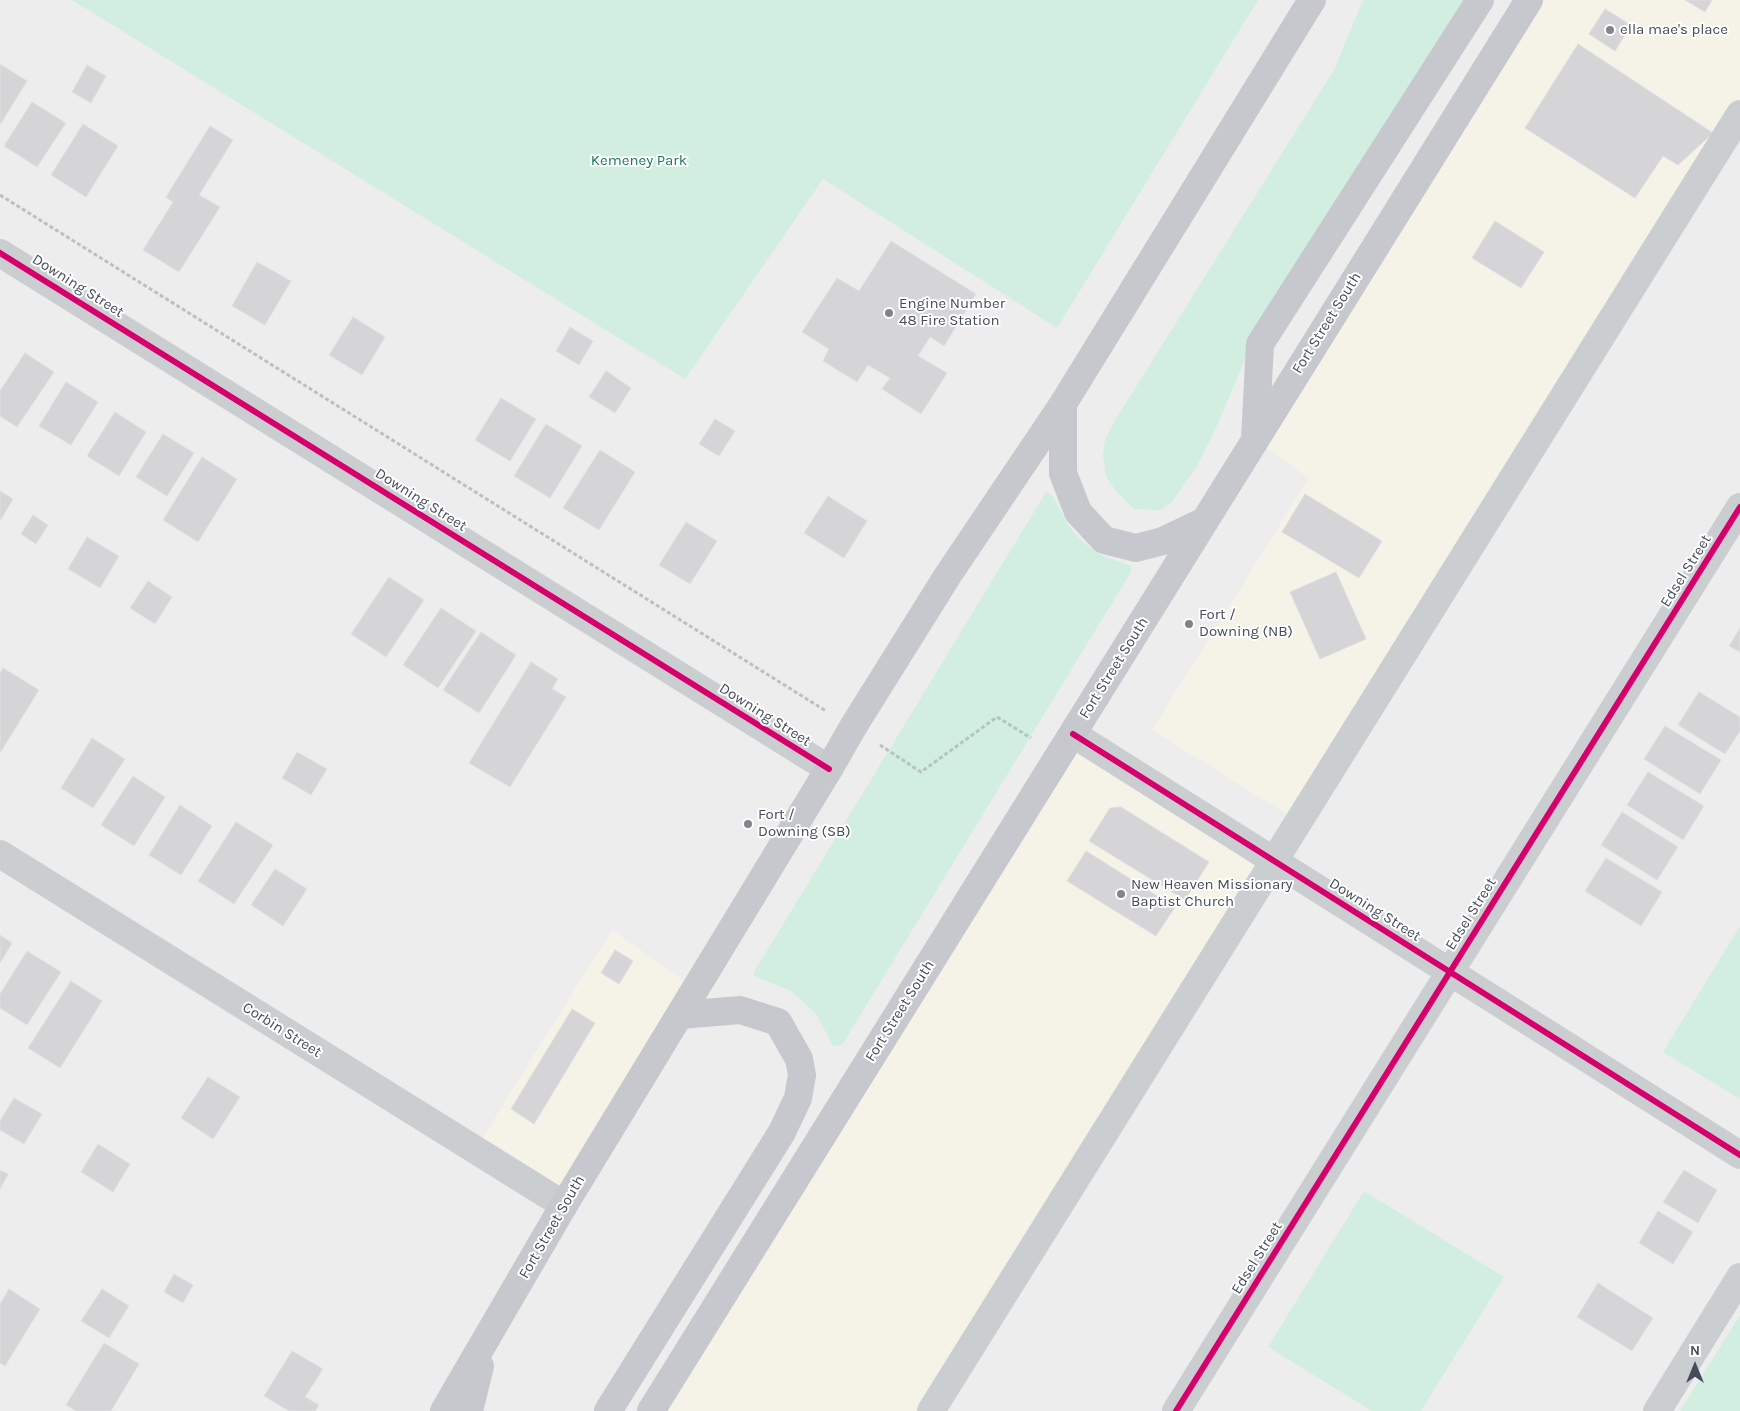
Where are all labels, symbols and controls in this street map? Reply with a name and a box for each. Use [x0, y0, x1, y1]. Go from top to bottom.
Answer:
place label: ella mae's place [1620, 21, 1728, 39]
marker: ella mae's place [1604, 24, 1616, 36]
park label: Kemeney Park [591, 152, 687, 170]
street label: Downing Street [29, 251, 127, 321]
street label: Fort Street South [1289, 269, 1365, 377]
place label: Engine Number 48 Fire Station [899, 295, 1005, 330]
marker: Engine Number 48 Fire Station [883, 307, 895, 319]
street label: Downing Street [372, 465, 470, 535]
street label: Edsel Street [1657, 532, 1715, 610]
place label: Fort / Downing (NB) [1199, 606, 1293, 641]
street label: Fort Street South [1076, 614, 1152, 722]
marker: Fort / Downing (NB) [1183, 618, 1195, 630]
street label: Downing Street [716, 680, 814, 750]
place label: Fort / Downing (SB) [758, 806, 851, 841]
marker: Fort / Downing (SB) [742, 818, 754, 830]
street label: Downing Street [1326, 875, 1424, 945]
street label: Edsel Street [1442, 875, 1500, 953]
place label: New Heaven Missionary Baptist Church [1131, 876, 1293, 911]
marker: New Heaven Missionary Baptist Church [1115, 888, 1127, 900]
street label: Fort Street South [862, 957, 938, 1065]
street label: Corbin Street [239, 999, 325, 1061]
street label: Fort Street South [515, 1172, 589, 1282]
street label: Edsel Street [1228, 1219, 1286, 1297]
north arrow [1670, 1341, 1720, 1391]
text: N [1690, 1342, 1700, 1359]

